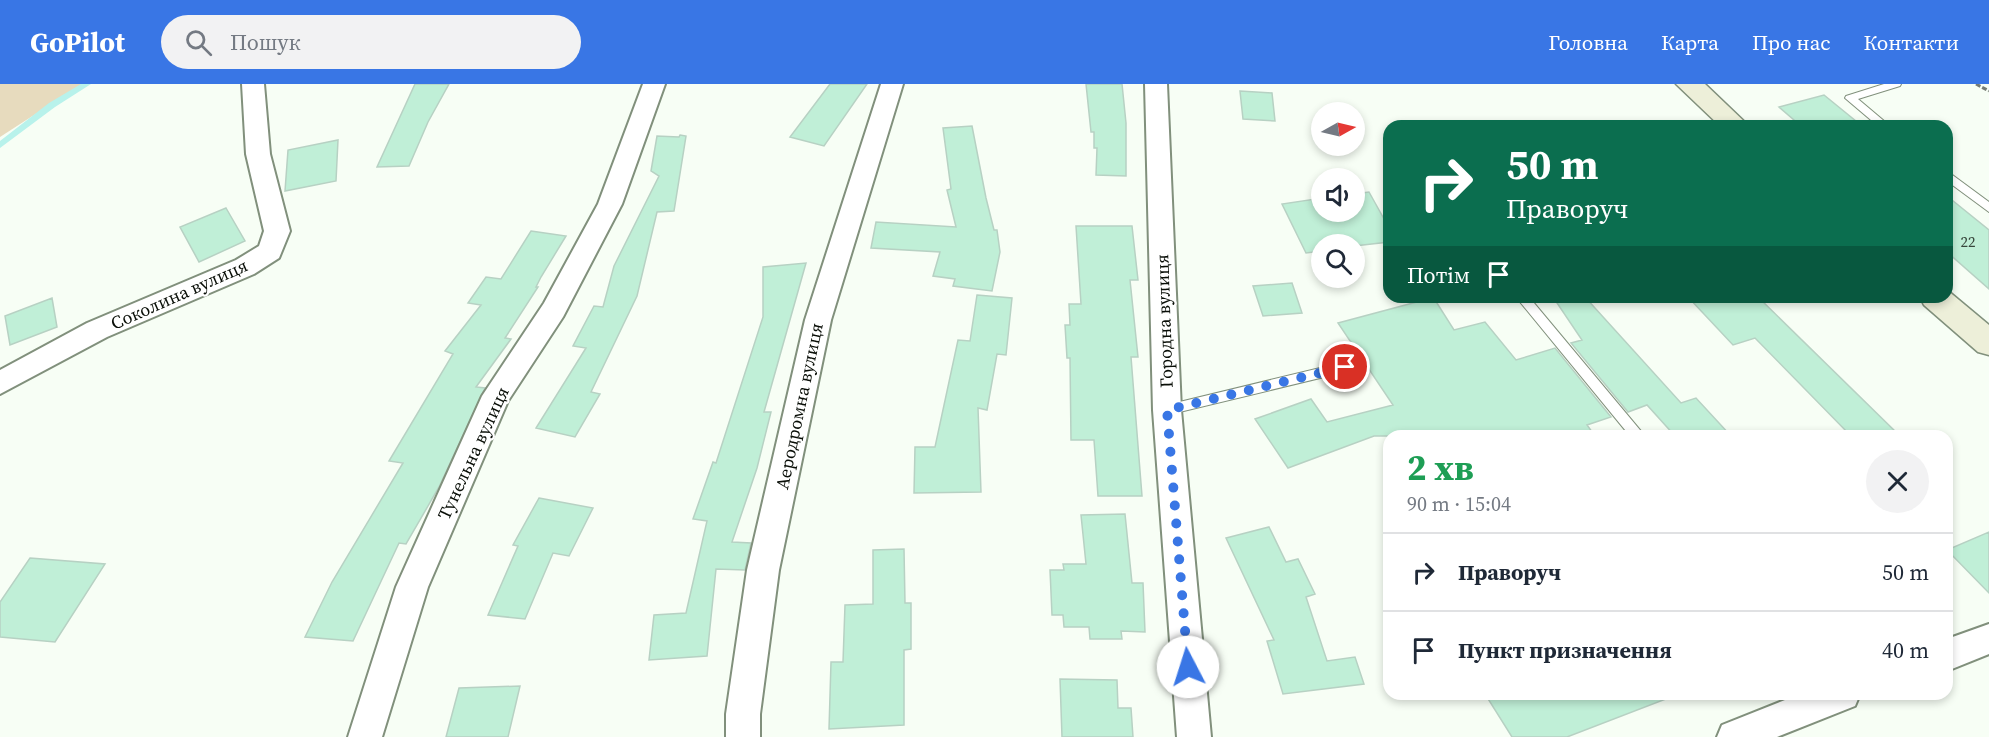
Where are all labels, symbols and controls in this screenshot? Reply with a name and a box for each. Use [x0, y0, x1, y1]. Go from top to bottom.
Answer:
search box [161, 15, 581, 69]
text: GoPilot [30, 23, 125, 61]
icon: search [182, 26, 215, 59]
text: Пошук [230, 27, 301, 57]
text: Головна [1548, 28, 1628, 57]
text: Карта [1661, 28, 1719, 57]
text: Про нас [1752, 28, 1831, 57]
text: Контакти [1864, 28, 1959, 57]
north arrow [1311, 102, 1365, 156]
map controls [1311, 102, 1365, 288]
text: 50 m [1506, 135, 1599, 193]
icon: right [1407, 144, 1485, 222]
button: sound [1311, 168, 1365, 222]
text: Праворуч [1506, 190, 1629, 227]
house number: 22 [1960, 231, 1976, 252]
button: search [1311, 234, 1365, 288]
street label: Соколина вулиця [107, 253, 251, 335]
street label: Городна вулиця [1149, 254, 1179, 388]
icon: arrive [1482, 258, 1515, 291]
text: Потім [1407, 260, 1470, 290]
street label: Аеродромна вулиця [769, 321, 829, 491]
pin [1319, 341, 1370, 392]
icon: arrive [1328, 350, 1361, 383]
street label: Тунельна вулиця [431, 382, 515, 524]
text: 2 хв [1407, 443, 1474, 492]
button: close [1866, 450, 1929, 513]
text: 90 m · 15:04 [1407, 490, 1511, 518]
icon: right [1407, 556, 1440, 589]
text: Праворуч [1458, 557, 1561, 587]
text: 50 m [1882, 557, 1929, 587]
icon: arrive [1407, 634, 1440, 667]
position arrow [1156, 635, 1220, 699]
text: Пункт призначення [1458, 635, 1672, 665]
text: 40 m [1882, 635, 1929, 665]

